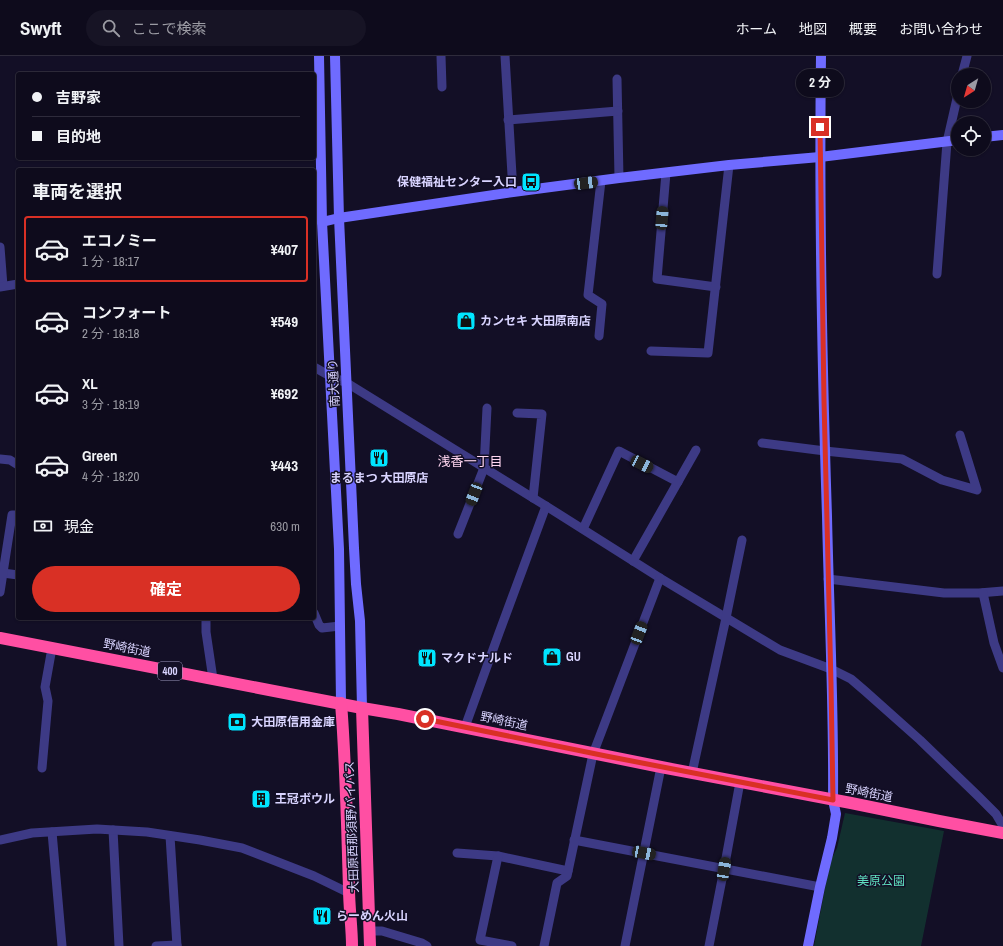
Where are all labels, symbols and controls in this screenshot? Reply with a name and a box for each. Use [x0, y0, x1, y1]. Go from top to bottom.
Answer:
search box [86, 10, 366, 46]
text: Swyft [20, 15, 62, 41]
icon: search [100, 17, 122, 39]
text: ここで検索 [132, 18, 207, 39]
text: ホーム [735, 20, 777, 38]
text: 地図 [799, 20, 827, 38]
text: 概要 [849, 20, 877, 38]
text: お問い合わせ [899, 20, 983, 38]
north arrow [951, 68, 991, 108]
map controls [951, 68, 991, 156]
callout: 2 分 [796, 69, 844, 97]
text: 2 分 [809, 74, 831, 91]
text: 吉野家 [56, 87, 101, 108]
button: locate [951, 116, 991, 156]
route end [811, 118, 829, 136]
text: 目的地 [56, 126, 101, 147]
bus stop icon: 保健福祉センター入口 [520, 171, 542, 193]
place label: 保健福祉センター入口 [397, 174, 517, 190]
car [573, 176, 599, 190]
text: 車両を選択 [32, 179, 122, 204]
car [655, 206, 669, 230]
text: エコノミー [82, 230, 157, 251]
icon: car [34, 231, 70, 267]
text: ¥407 [271, 239, 298, 260]
text: 1 分 · 18:17 [82, 253, 139, 270]
text: コンフォート [82, 302, 172, 323]
icon: car [34, 303, 70, 339]
shop icon: カンセキ 大田原南店 [455, 310, 477, 332]
text: ¥549 [271, 311, 298, 332]
place label: カンセキ 大田原南店 [480, 313, 591, 329]
text: 2 分 · 18:18 [82, 325, 139, 342]
street label: 南大通り [325, 359, 343, 407]
text: XL [82, 373, 98, 394]
icon: car [34, 375, 70, 411]
text: ¥692 [271, 383, 298, 404]
text: 3 分 · 18:19 [82, 396, 139, 413]
text: Green [82, 445, 118, 466]
icon: car [34, 447, 70, 483]
restaurant icon: まるまつ 大田原店 [368, 447, 390, 469]
district label: 浅香一丁目 [437, 453, 503, 470]
car [629, 453, 655, 475]
text: ¥443 [271, 455, 298, 476]
text: 4 分 · 18:20 [82, 468, 139, 485]
place label: まるまつ 大田原店 [330, 470, 428, 486]
car [464, 481, 484, 507]
icon: cash [32, 515, 54, 537]
text: 現金 [64, 516, 94, 537]
text: 630 m [270, 518, 300, 535]
button: 確定 [32, 566, 300, 612]
car [629, 620, 649, 646]
street label: 野崎街道 [102, 636, 152, 660]
shop icon: GU [541, 646, 563, 668]
restaurant icon: マクドナルド [416, 647, 438, 669]
place label: GU [566, 649, 581, 665]
place label: マクドナルド [441, 650, 513, 666]
road number: 400 [158, 662, 182, 680]
street label: 野崎街道 [479, 708, 529, 734]
route start [416, 710, 434, 728]
bank icon: 大田原信用金庫 [226, 711, 248, 733]
place label: 大田原信用金庫 [251, 714, 335, 730]
street label: 大田原西那須野バイパス [342, 761, 362, 893]
street label: 野崎街道 [844, 781, 894, 805]
building icon: 王冠ボウル [250, 788, 272, 810]
place label: 王冠ボウル [275, 791, 335, 807]
car [631, 845, 657, 861]
car [716, 856, 732, 882]
park label: 美原公園 [857, 873, 905, 889]
restaurant icon: らーめん火山 [311, 905, 333, 927]
place label: らーめん火山 [336, 908, 408, 924]

